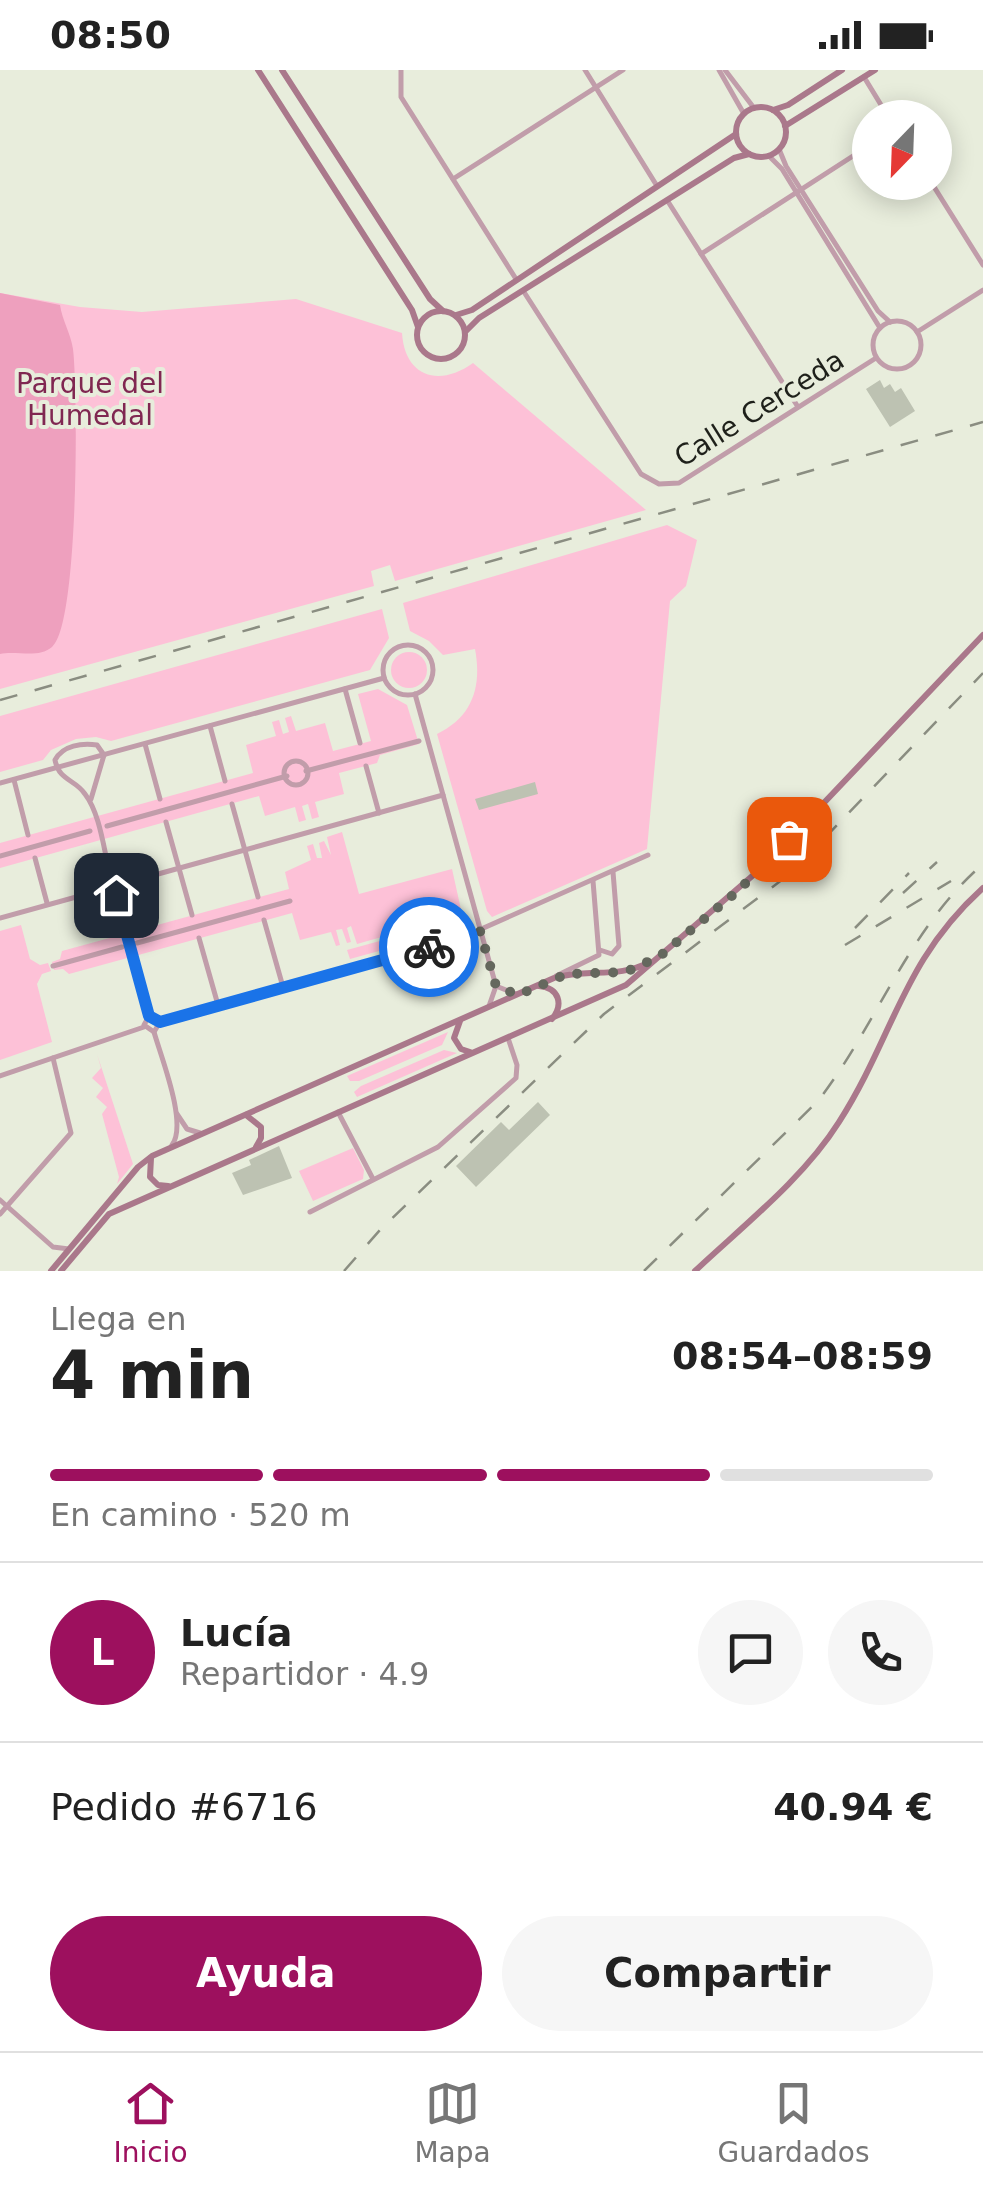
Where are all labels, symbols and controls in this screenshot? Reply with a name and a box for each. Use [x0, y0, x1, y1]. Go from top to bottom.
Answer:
text: 08:50 [50, 13, 171, 57]
north arrow [852, 100, 952, 200]
map controls [852, 100, 952, 200]
street label: Calle Cerceda [668, 343, 850, 474]
park label: Parque del Humedal [16, 367, 164, 432]
pin [747, 797, 832, 882]
icon: bag [762, 812, 817, 867]
pin [74, 853, 159, 938]
icon: home [89, 868, 144, 923]
courier [379, 897, 479, 997]
icon: bike [402, 920, 457, 975]
text: Llega en [50, 1300, 186, 1338]
text: 08:54–08:59 [672, 1334, 933, 1378]
text: 4 min [50, 1338, 254, 1413]
text: En camino · 520 m [50, 1496, 351, 1534]
button: chat [698, 1600, 803, 1705]
button: phone [828, 1600, 933, 1705]
text: Lucía [180, 1611, 292, 1655]
text: L [90, 1630, 115, 1674]
text: Repartidor · 4.9 [180, 1655, 429, 1693]
text: Pedido #6716 [50, 1785, 318, 1829]
text: 40.94 € [773, 1785, 933, 1829]
button: Ayuda [50, 1916, 482, 2031]
button: Compartir [502, 1916, 933, 2031]
tab: Inicio [113, 2076, 188, 2169]
tab: Mapa [414, 2076, 491, 2169]
tab: Guardados [717, 2076, 870, 2169]

